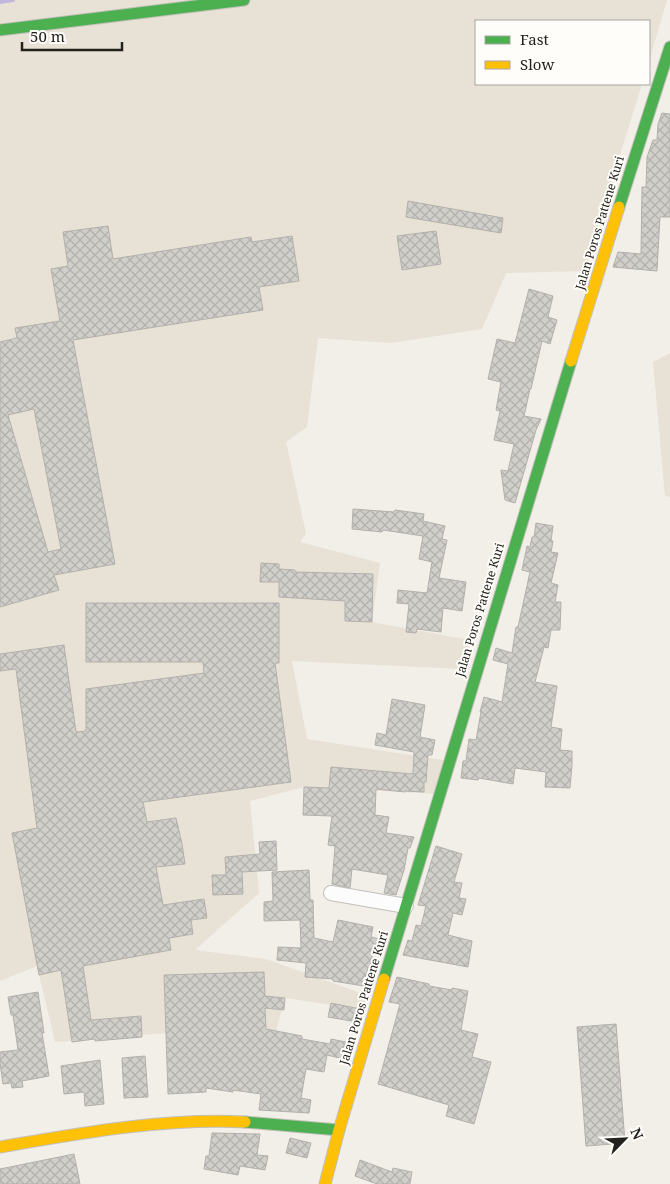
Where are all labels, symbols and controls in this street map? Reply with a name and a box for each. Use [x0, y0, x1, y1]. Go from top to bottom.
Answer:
scale bar [22, 20, 122, 52]
legend [475, 20, 650, 85]
text: 50 m [30, 26, 65, 46]
text: Fast [520, 29, 549, 49]
text: Slow [520, 54, 554, 74]
street label: Jalan Poros Pattene Kuri [571, 154, 628, 293]
street label: Jalan Poros Pattene Kuri [451, 541, 508, 680]
street label: Jalan Poros Pattene Kuri [335, 929, 392, 1068]
north arrow [600, 1114, 650, 1164]
text: N [626, 1125, 648, 1142]

